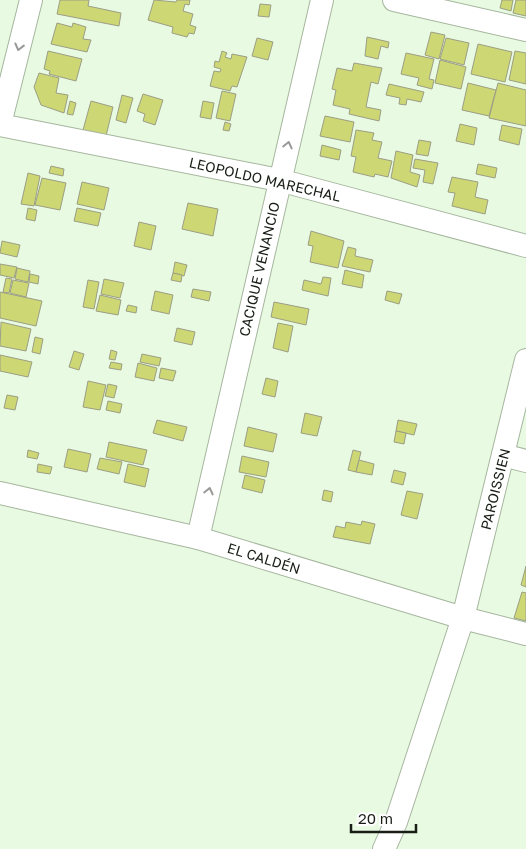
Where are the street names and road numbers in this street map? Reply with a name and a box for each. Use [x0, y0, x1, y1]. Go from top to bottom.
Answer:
street label: LEOPOLDO MARECHAL [188, 153, 342, 205]
street label: CACIQUE VENANCIO [235, 200, 283, 338]
street label: PAROISSIEN [477, 447, 513, 531]
street label: EL CALDÉN [225, 539, 303, 577]

